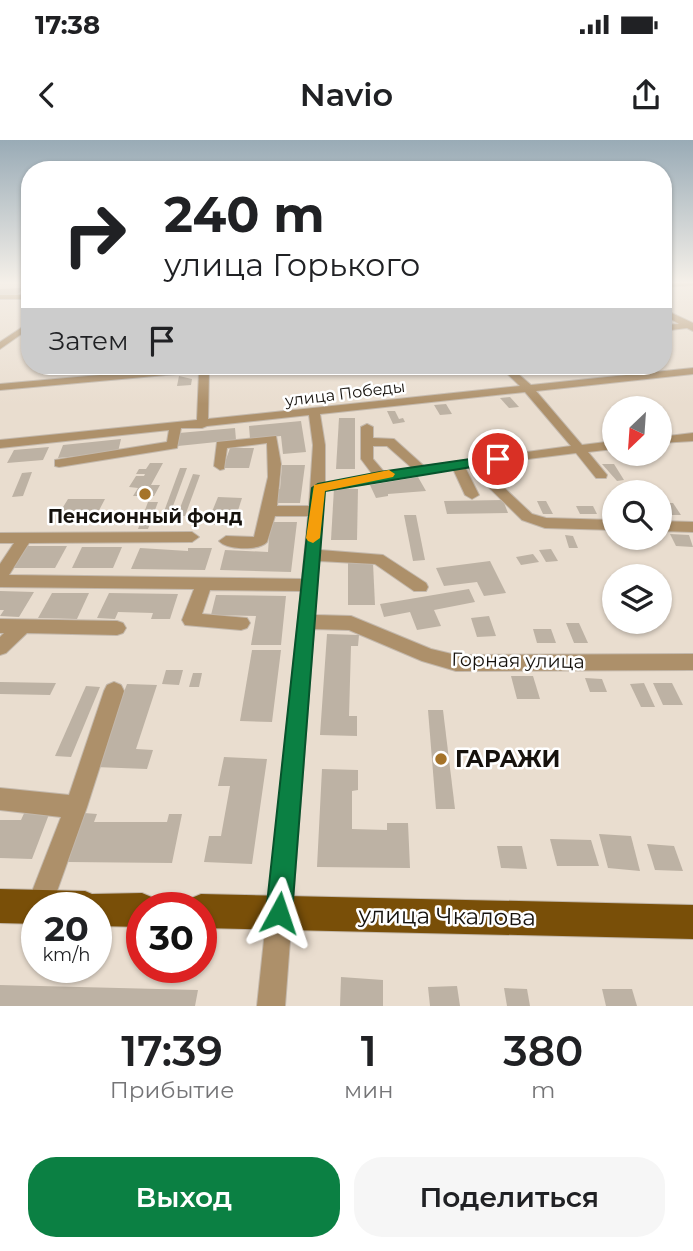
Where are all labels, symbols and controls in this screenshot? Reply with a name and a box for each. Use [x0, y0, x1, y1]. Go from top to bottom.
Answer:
text: 17:38 [35, 9, 100, 41]
text: Navio [300, 75, 393, 114]
icon: back [28, 76, 66, 114]
icon: share [627, 76, 665, 114]
text: 240 m [164, 185, 325, 244]
icon: right [49, 189, 140, 280]
text: улица Горького [164, 245, 420, 284]
icon: arrive [143, 322, 181, 360]
text: Затем [49, 325, 129, 357]
street label: улица Победы [283, 377, 406, 410]
north arrow [602, 396, 672, 466]
map controls [602, 396, 672, 634]
pin [468, 429, 528, 489]
icon: arrive [479, 440, 517, 478]
button: search [602, 480, 672, 550]
marker: Пенсионный фонд [137, 486, 153, 502]
place label: Пенсионный фонд [48, 505, 242, 528]
button: layers [602, 564, 672, 634]
street label: Горная улица [451, 648, 585, 673]
place label: ГАРАЖИ [455, 745, 560, 773]
marker: ГАРАЖИ [433, 751, 449, 767]
position arrow [242, 876, 316, 950]
speed limit sign: 30 [126, 892, 217, 983]
street label: улица Чкалова [357, 900, 536, 932]
text: 20 [44, 907, 89, 950]
text: km/h [42, 944, 91, 966]
text: 17:39 [121, 1025, 223, 1077]
text: 1 [361, 1025, 377, 1077]
text: 380 [503, 1025, 583, 1077]
text: Прибытие [110, 1076, 234, 1104]
text: мин [344, 1076, 394, 1104]
text: m [531, 1076, 555, 1104]
button: Выход [28, 1157, 340, 1237]
button: Поделиться [354, 1157, 665, 1237]

